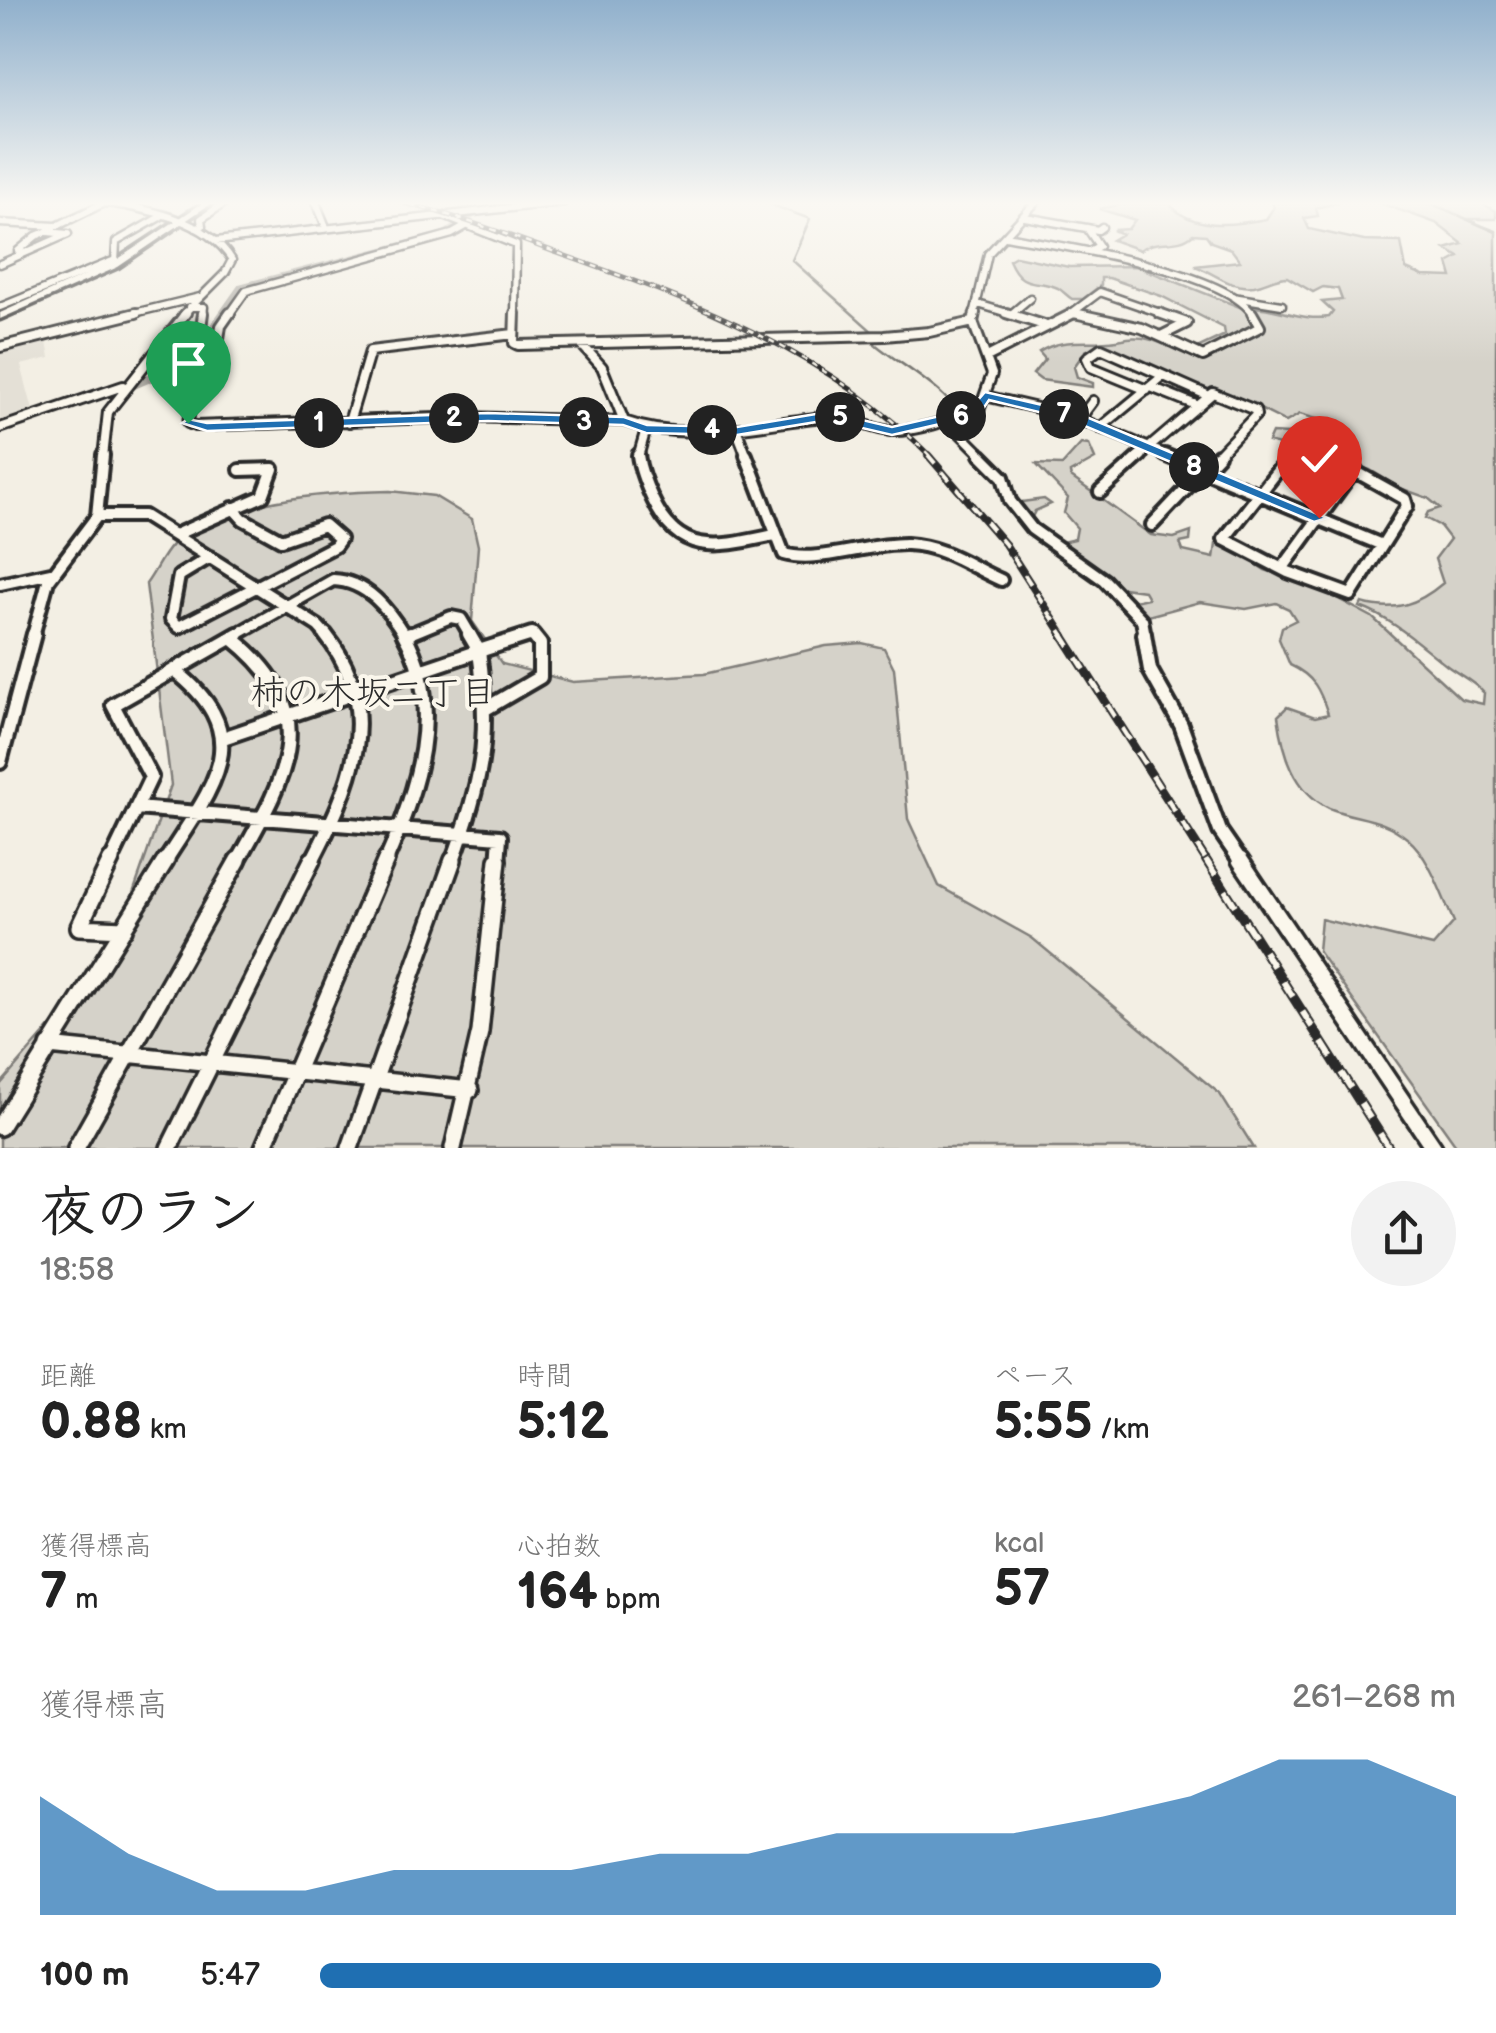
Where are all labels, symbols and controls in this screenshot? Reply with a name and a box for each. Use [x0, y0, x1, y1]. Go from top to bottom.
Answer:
pin [146, 321, 231, 424]
icon: arrive [161, 336, 216, 391]
pin: 7 [1039, 389, 1089, 439]
pin: 6 [936, 391, 986, 441]
pin: 5 [815, 392, 865, 442]
pin: 2 [429, 393, 479, 443]
pin: 3 [559, 397, 609, 447]
text: 7 [1056, 397, 1072, 430]
pin: 1 [294, 398, 344, 448]
text: 6 [953, 399, 969, 432]
text: 5 [832, 400, 848, 433]
text: 2 [446, 401, 462, 434]
text: 3 [576, 405, 592, 438]
pin: 4 [687, 405, 737, 455]
text: 1 [313, 406, 325, 439]
text: 4 [704, 413, 720, 446]
pin [1277, 416, 1362, 519]
icon: check [1292, 431, 1347, 486]
pin: 8 [1169, 442, 1219, 492]
text: 8 [1186, 450, 1202, 483]
district label: 柿の木坂二丁目 [250, 672, 496, 715]
text: 夜のラン [40, 1180, 260, 1247]
button: share [1351, 1181, 1456, 1286]
text: 18:58 [40, 1251, 115, 1290]
text: 距離 [40, 1360, 96, 1393]
text: 時間 [517, 1360, 573, 1393]
text: ペース [994, 1360, 1076, 1393]
text: 0.88 [40, 1393, 142, 1453]
text: 5:12 [517, 1393, 609, 1453]
text: 5:55 [994, 1393, 1093, 1453]
text: km [142, 1413, 187, 1446]
text: /km [1093, 1413, 1150, 1446]
text: kcal [994, 1527, 1044, 1560]
text: 獲得標高 [40, 1530, 152, 1563]
text: 心拍数 [517, 1530, 601, 1563]
text: 57 [994, 1560, 1050, 1620]
text: 7 [40, 1563, 68, 1623]
text: 164 [517, 1563, 598, 1623]
text: m [68, 1583, 98, 1616]
text: bpm [598, 1583, 661, 1616]
text: 261–268 m [1292, 1678, 1456, 1717]
text: 獲得標高 [40, 1686, 168, 1725]
text: 100 m [40, 1956, 129, 1995]
text: 5:47 [200, 1956, 260, 1995]

